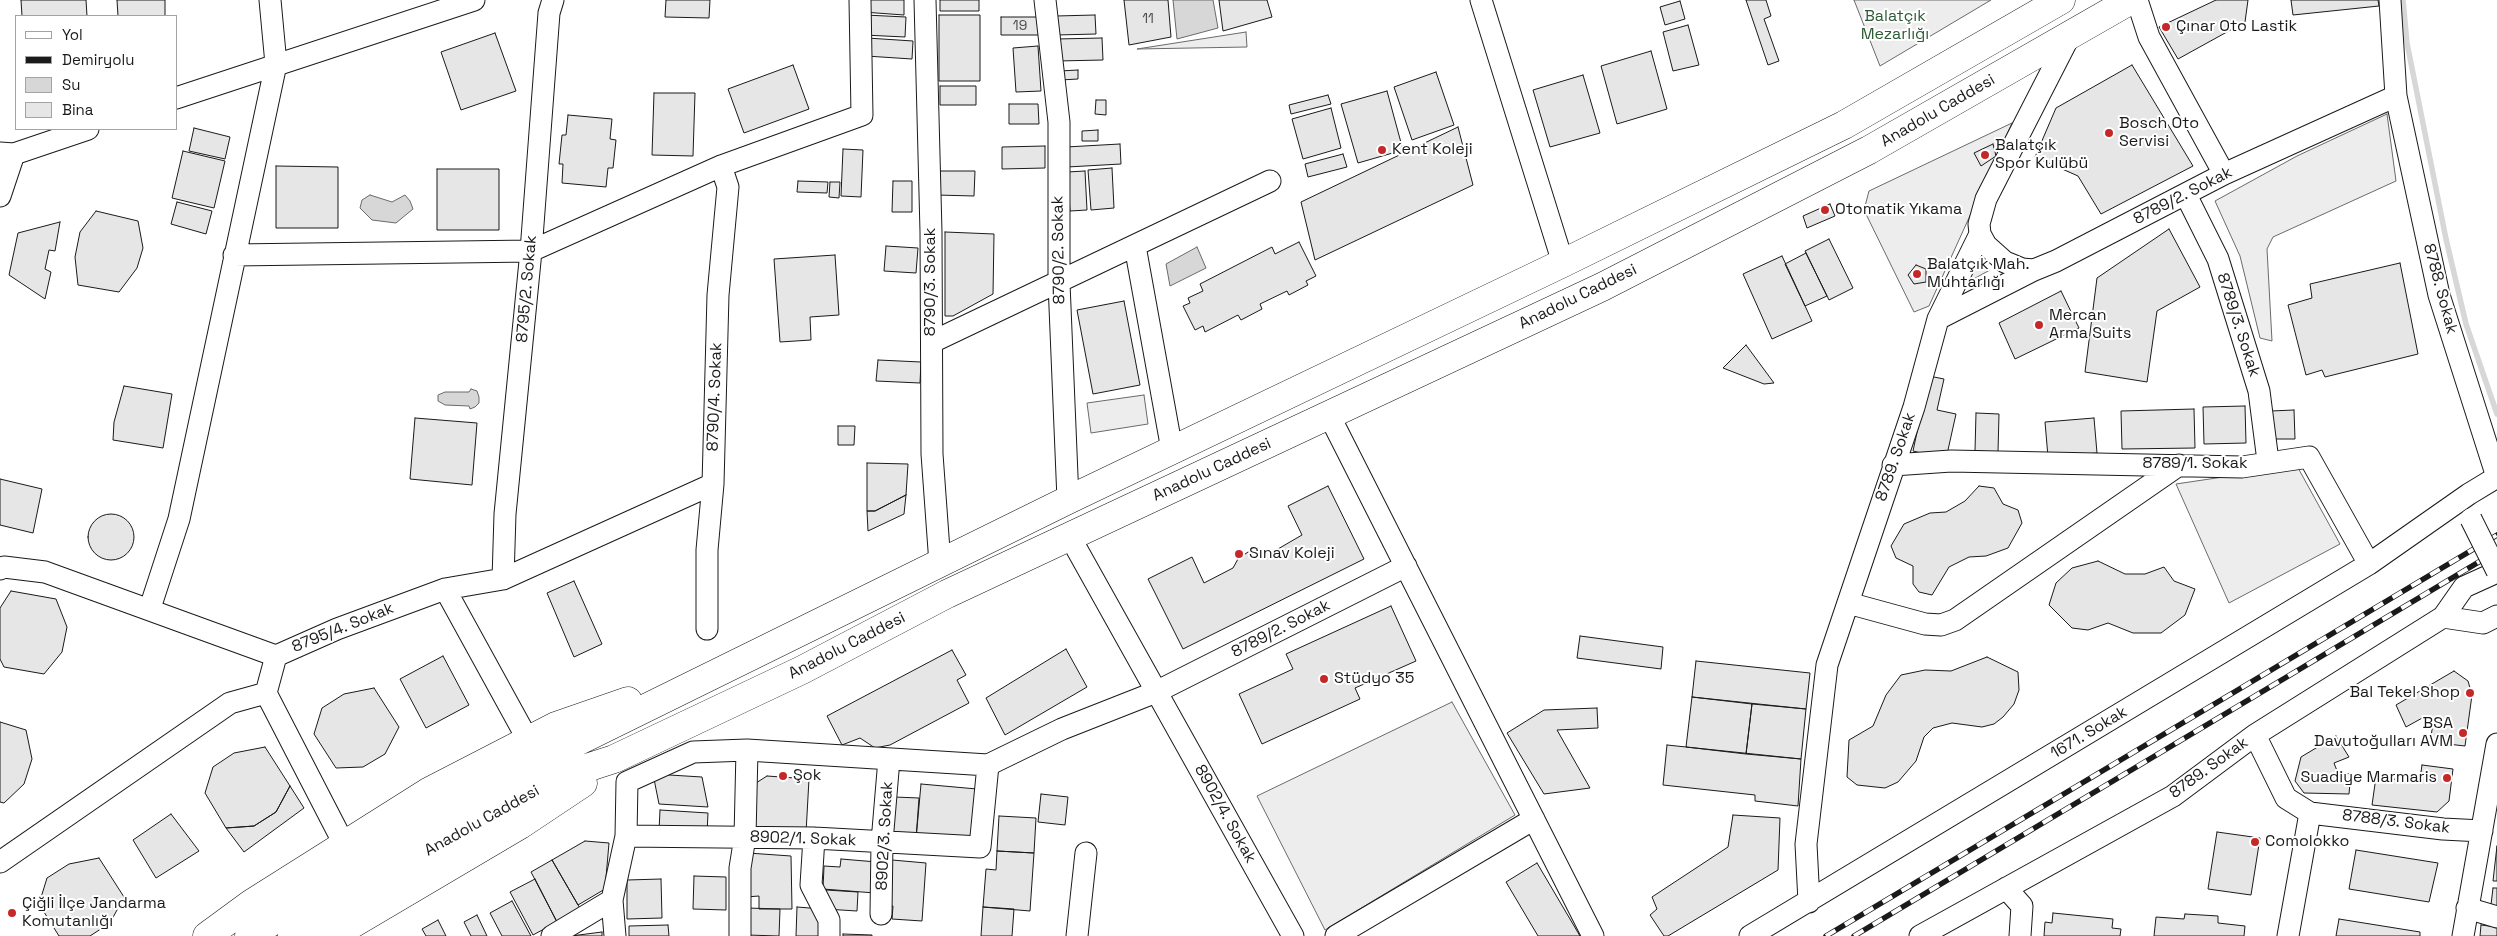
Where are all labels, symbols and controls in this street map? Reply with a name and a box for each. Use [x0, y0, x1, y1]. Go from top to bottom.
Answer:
park label: Balatçık Mezarlığı [1861, 7, 1929, 45]
house number: 11 [1142, 11, 1154, 27]
legend [15, 15, 178, 130]
place label: Çınar Oto Lastik [2176, 17, 2297, 37]
house number: 19 [1013, 18, 1027, 34]
marker: Çınar Oto Lastik [2160, 21, 2172, 33]
text: Yol [62, 25, 83, 44]
text: Demiryolu [62, 50, 134, 69]
street label: Anadolu Caddesi [1878, 71, 1998, 151]
text: Su [62, 75, 80, 94]
text: Bina [62, 100, 93, 119]
place label: Bosch Oto Servisi [2119, 114, 2199, 152]
marker: Bosch Oto Servisi [2103, 127, 2115, 139]
place label: Balatçık Spor Kulübü [1995, 136, 2088, 174]
place label: Kent Koleji [1392, 140, 1473, 160]
marker: Kent Koleji [1376, 144, 1388, 156]
marker: Balatçık Spor Kulübü [1979, 149, 1991, 161]
street label: 8789/2. Sokak [2130, 163, 2236, 229]
street label: 8790/2. Sokak [1048, 196, 1070, 304]
place label: Otomatik Yıkama [1835, 200, 1962, 220]
marker: Otomatik Yıkama [1819, 204, 1831, 216]
street label: 8790/3. Sokak [921, 228, 941, 336]
street label: 8795/2. Sokak [513, 234, 541, 344]
street label: 8788. Sokak [2419, 242, 2461, 336]
place label: Balatçık Mah. Muhtarlığı [1927, 255, 2030, 293]
street label: Anadolu Caddesi [1516, 260, 1640, 334]
marker: Balatçık Mah. Muhtarlığı [1911, 268, 1923, 280]
street label: 8789/3. Sokak [2212, 271, 2264, 379]
place label: Mercan Arma Suits [2049, 306, 2131, 344]
marker: Mercan Arma Suits [2033, 319, 2045, 331]
street label: 8790/4. Sokak [704, 342, 726, 452]
street label: 8789. Sokak [1872, 410, 1920, 504]
street label: Anadolu Caddesi [1150, 434, 1274, 506]
street label: 8789/1. Sokak [2142, 454, 2248, 474]
place label: Sınav Koleji [1249, 544, 1335, 564]
marker: Sınav Koleji [1233, 548, 1245, 560]
street label: 8789/2. Sokak [1228, 596, 1334, 662]
street label: 8795/4. Sokak [289, 599, 397, 657]
street label: Anadolu Caddesi [785, 608, 909, 684]
place label: Stüdyo 35 [1334, 669, 1414, 689]
marker: Stüdyo 35 [1318, 673, 1330, 685]
place label: Bal Tekel Shop [2349, 683, 2460, 703]
marker: Bal Tekel Shop [2464, 687, 2476, 699]
street label: 1671. Sokak [2047, 703, 2131, 763]
place label: BSA Davutoğulları AVM [2314, 714, 2453, 752]
marker: BSA Davutoğulları AVM [2457, 727, 2469, 739]
street label: 8789. Sokak [2166, 733, 2252, 803]
street label: 8902/4. Sokak [1190, 761, 1260, 867]
place label: Şok [793, 766, 821, 786]
place label: Suadiye Marmaris [2300, 768, 2437, 788]
marker: Şok [777, 770, 789, 782]
marker: Suadiye Marmaris [2441, 772, 2453, 784]
street label: Anadolu Caddesi [421, 781, 543, 861]
street label: 8902/3. Sokak [873, 781, 897, 891]
street label: 8788/3. Sokak [2341, 806, 2451, 838]
street label: 8902/1. Sokak [750, 828, 856, 850]
place label: Comolokko [2265, 832, 2349, 852]
marker: Comolokko [2249, 836, 2261, 848]
place label: Çiğli İlçe Jandarma Komutanlığı [22, 894, 166, 932]
marker: Çiğli İlçe Jandarma Komutanlığı [6, 907, 18, 919]

